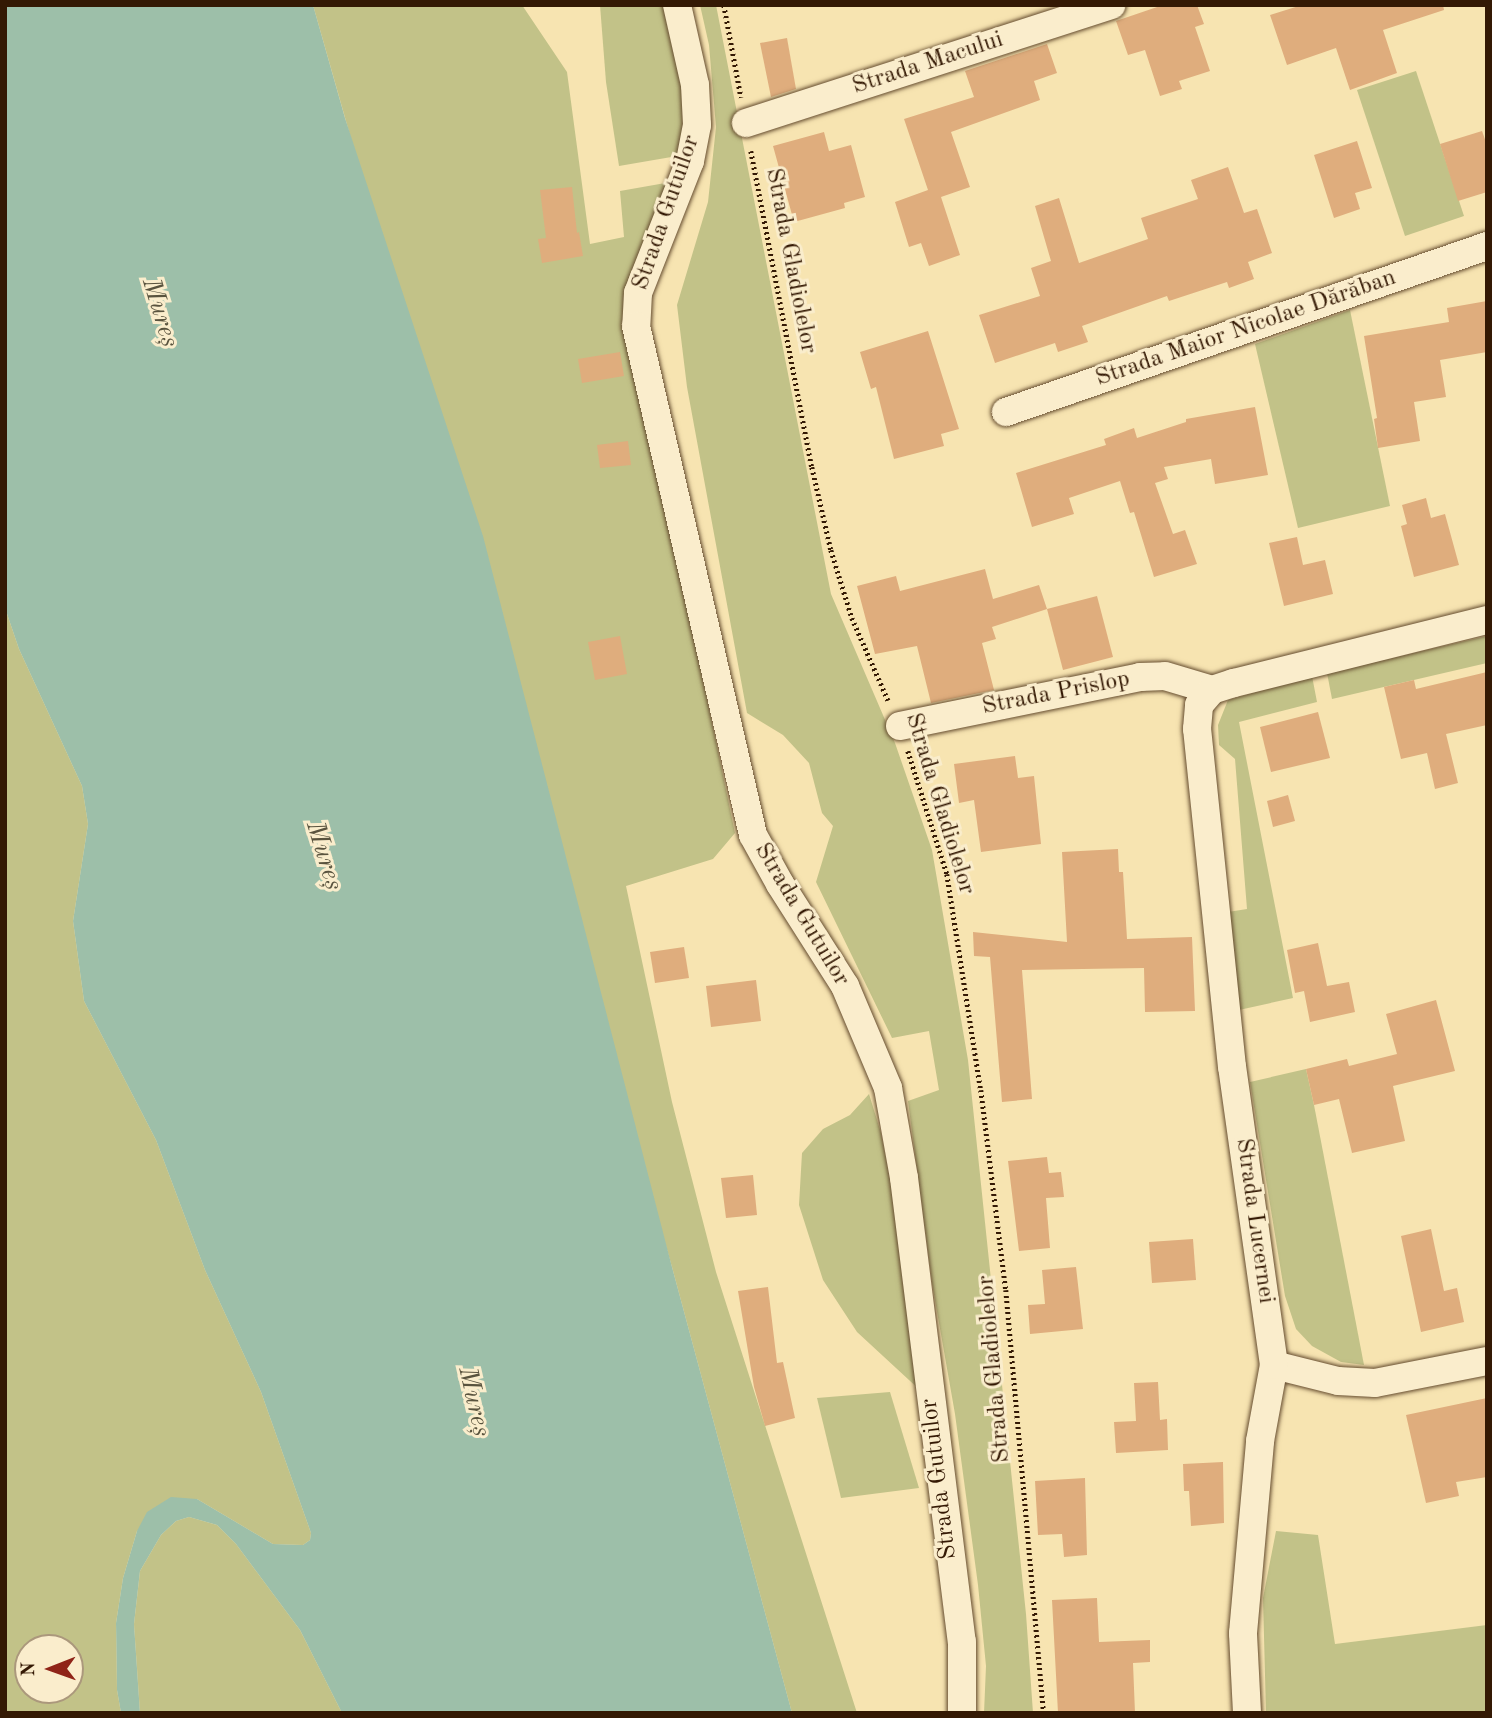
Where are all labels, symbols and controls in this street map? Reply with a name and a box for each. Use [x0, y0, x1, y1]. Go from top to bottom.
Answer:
street label: Strada Macului [849, 26, 1007, 102]
street label: Strada Gutuilor [627, 132, 707, 294]
street label: Strada Gladiolelor [758, 166, 822, 356]
street label: Strada Maior Nicolae Dărăban [1092, 264, 1400, 394]
water label: Mureș [134, 275, 184, 351]
street label: Strada Prislop [980, 666, 1132, 722]
street label: Strada Gladiolelor [898, 710, 980, 898]
water label: Mureș [298, 818, 348, 894]
street label: Strada Gutuilor [747, 838, 855, 992]
street label: Strada Lucernei [1228, 1136, 1280, 1306]
street label: Strada Gladiolelor [972, 1274, 1018, 1464]
water label: Mureș [450, 1364, 496, 1440]
street label: Strada Gutuilor [916, 1397, 964, 1561]
north arrow [14, 1634, 84, 1704]
text: N [20, 1662, 39, 1677]

